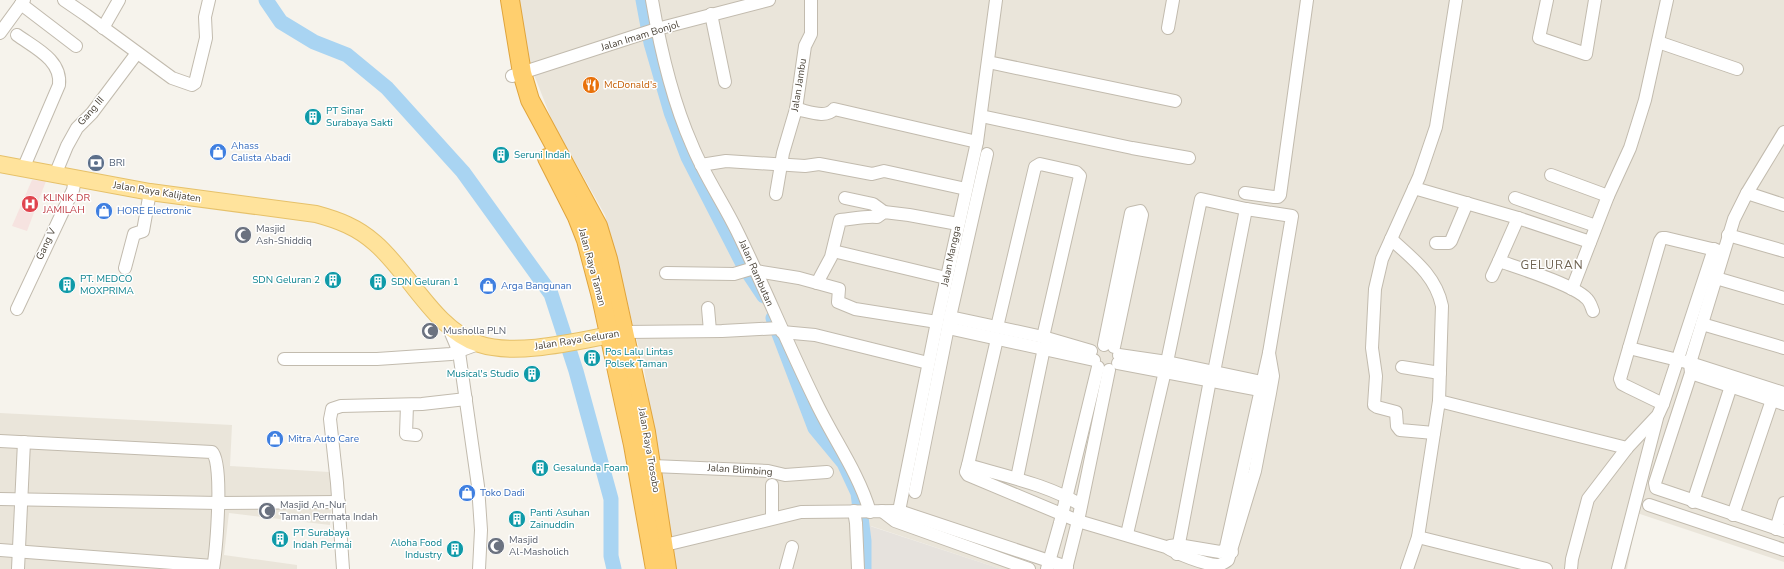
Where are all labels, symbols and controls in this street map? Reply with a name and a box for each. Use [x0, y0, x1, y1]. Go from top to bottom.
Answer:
street label: Jalan Imam Bonjol [598, 17, 681, 55]
street label: Jalan Jambu [788, 57, 810, 114]
restaurant icon: McDonald's [581, 75, 601, 95]
place label: McDonald's [604, 78, 657, 92]
street label: Gang III [74, 93, 108, 129]
place label: PT Sinar Surabaya Sakti [326, 104, 393, 130]
building icon: PT Sinar Surabaya Sakti [303, 107, 323, 127]
place label: Ahass Calista Abadi [231, 139, 291, 165]
shop icon: Ahass Calista Abadi [208, 142, 228, 162]
building icon: Seruni Indah [491, 145, 511, 165]
place label: Seruni Indah [514, 148, 570, 162]
bank icon: BRI [86, 153, 106, 173]
place label: BRI [109, 156, 125, 170]
street label: Jalan Raya Kalijaten [111, 178, 202, 206]
place label: KLINIK DR JAMILAH [42, 191, 90, 217]
hospital icon: KLINIK DR JAMILAH [20, 194, 40, 214]
shop icon: HORE Electronic [94, 201, 114, 221]
place label: HORE Electronic [117, 204, 192, 218]
place label: Masjid Ash-Shiddiq [256, 222, 312, 248]
street label: Jalan Mangga [938, 224, 964, 289]
mosque icon: Masjid Ash-Shiddiq [233, 225, 253, 245]
street label: Gang V [33, 226, 59, 262]
street label: Jalan Raya Taman [575, 226, 609, 307]
street label: Jalan Rambutan [735, 237, 777, 309]
district label: GELURAN [1520, 257, 1584, 273]
building icon: SDN Geluran 2 [323, 270, 343, 290]
place label: PT. MEDCO MOXPRIMA [80, 272, 135, 298]
building icon: SDN Geluran 1 [368, 272, 388, 292]
place label: SDN Geluran 2 [252, 273, 320, 287]
building icon: PT. MEDCO MOXPRIMA [57, 275, 77, 295]
place label: SDN Geluran 1 [391, 275, 459, 289]
shop icon: Arga Bangunan [478, 276, 498, 296]
place label: Arga Bangunan [501, 279, 571, 293]
mosque icon: Musholla PLN [420, 321, 440, 341]
place label: Musholla PLN [443, 324, 506, 338]
street label: Jalan Raya Geluran [533, 326, 620, 354]
place label: Pos Lalu Lintas Polsek Taman [605, 345, 673, 371]
building icon: Pos Lalu Lintas Polsek Taman [582, 348, 602, 368]
building icon: Musical's Studio [522, 364, 542, 384]
place label: Musical's Studio [447, 367, 519, 381]
street label: Jalan Raya Trosobo [634, 405, 663, 494]
shop icon: Mitra Auto Care [265, 429, 285, 449]
place label: Mitra Auto Care [288, 432, 359, 446]
building icon: Gesalunda Foam [530, 458, 550, 478]
place label: Gesalunda Foam [553, 461, 628, 475]
street label: Jalan Blimbing [706, 461, 773, 479]
shop icon: Toko Dadi [457, 483, 477, 503]
place label: Toko Dadi [480, 486, 525, 500]
place label: Masjid An-Nur Taman Permata Indah [280, 498, 378, 524]
mosque icon: Masjid An-Nur Taman Permata Indah [257, 501, 277, 521]
place label: Panti Asuhan Zainuddin [530, 506, 590, 532]
building icon: Panti Asuhan Zainuddin [507, 509, 527, 529]
place label: PT Surabaya Indah Permai [293, 526, 352, 552]
building icon: PT Surabaya Indah Permai [270, 529, 290, 549]
place label: Masjid Al-Masholich [509, 533, 569, 559]
place label: Aloha Food Industry [390, 536, 443, 562]
mosque icon: Masjid Al-Masholich [486, 536, 506, 556]
building icon: Aloha Food Industry [445, 539, 465, 559]

